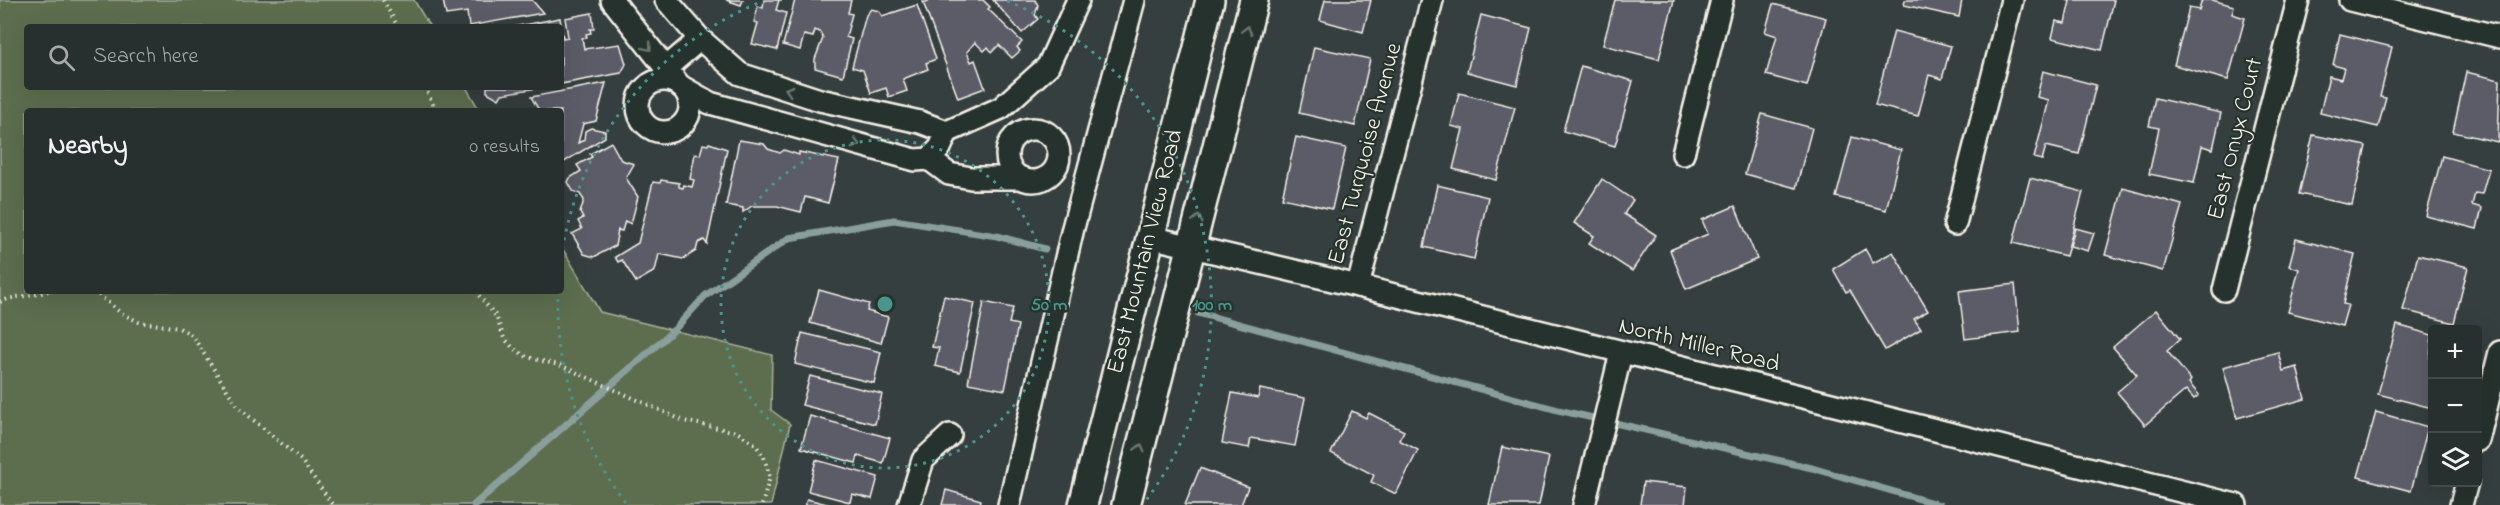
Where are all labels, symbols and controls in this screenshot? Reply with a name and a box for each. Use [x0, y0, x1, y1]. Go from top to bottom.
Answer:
search box [24, 24, 564, 90]
one-way arrow [1239, 25, 1252, 35]
street label: East Turquoise Avenue [1320, 39, 1413, 269]
one-way arrow [640, 40, 651, 51]
icon: search [45, 41, 78, 74]
text: Search here [93, 41, 198, 73]
street label: East Onyx Court [2199, 54, 2274, 224]
one-way arrow [784, 84, 795, 97]
street label: East Mountain View Road [1099, 126, 1193, 378]
text: Nearby [48, 128, 127, 166]
text: 0 results [469, 133, 540, 162]
one-way arrow [850, 137, 861, 149]
one-way arrow [1191, 214, 1204, 224]
text: 50 m [1031, 293, 1067, 319]
text: 100 m [1192, 293, 1232, 319]
centre of rings [875, 294, 895, 314]
street label: North Miller Road [1615, 309, 1784, 383]
map controls [2428, 325, 2482, 487]
button: + [2428, 325, 2482, 379]
button: − [2428, 379, 2482, 433]
button: layers [2428, 433, 2482, 487]
one-way arrow [1133, 443, 1146, 453]

